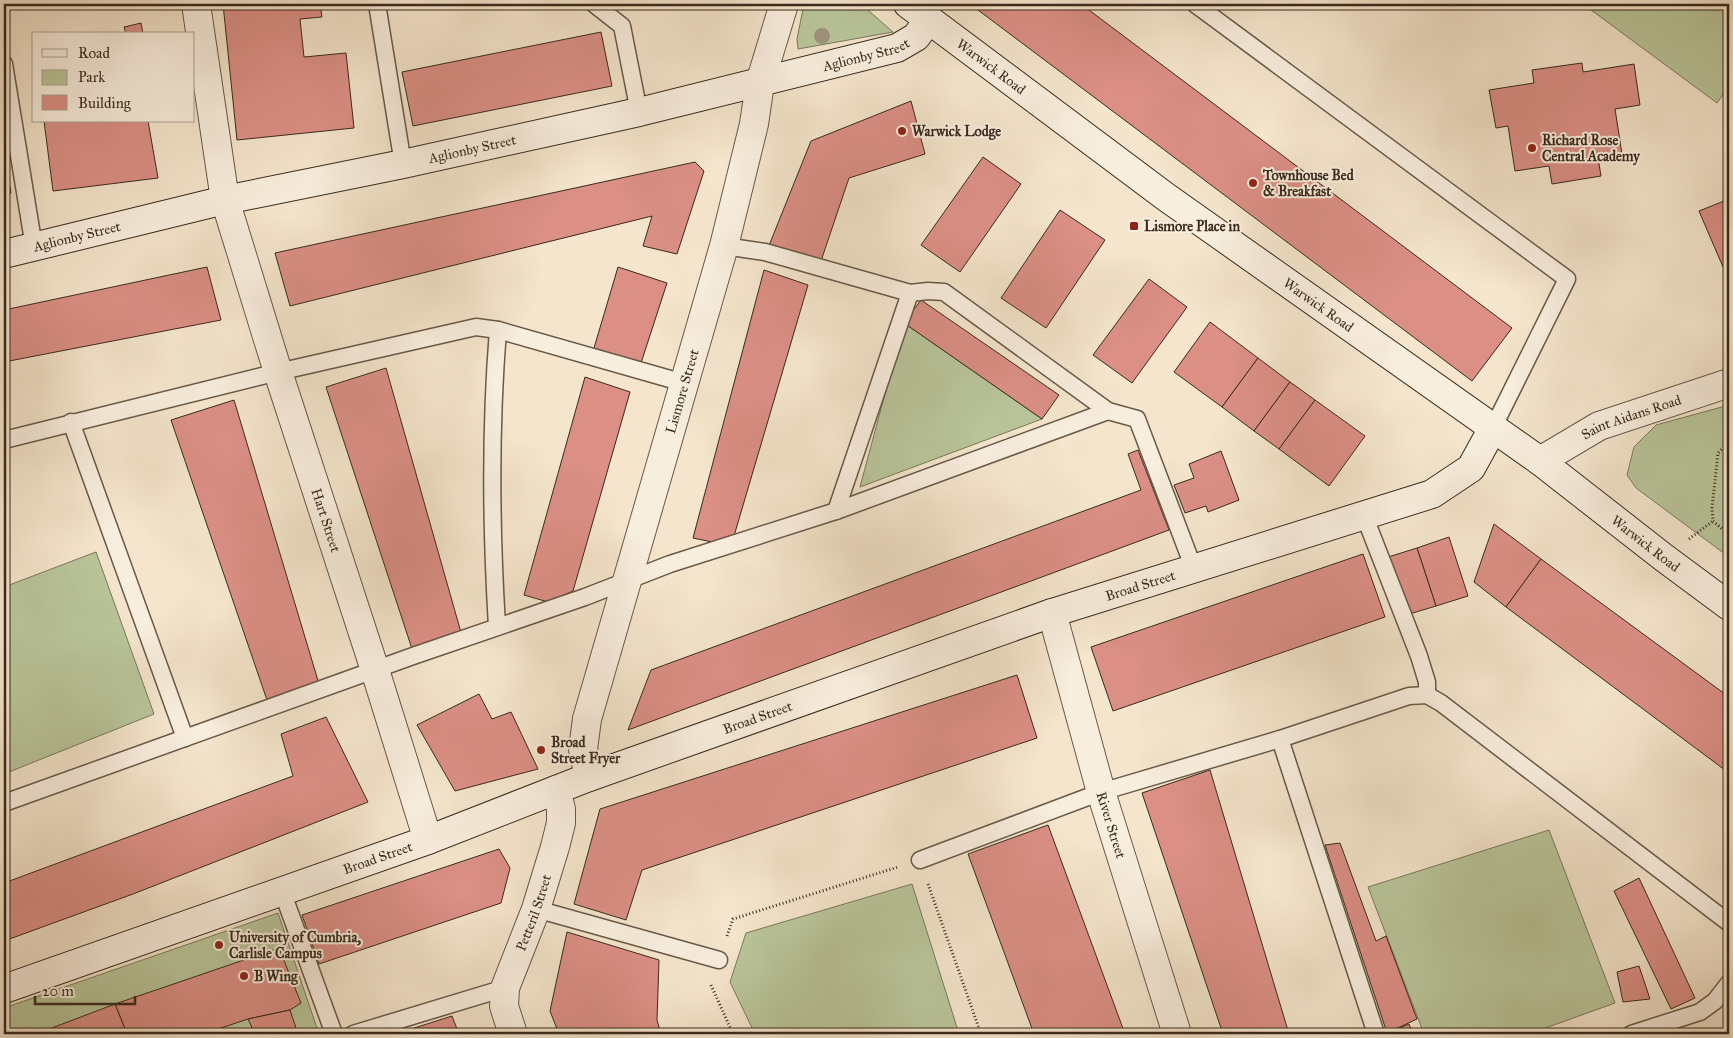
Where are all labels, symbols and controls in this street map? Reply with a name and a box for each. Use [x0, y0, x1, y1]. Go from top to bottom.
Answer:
legend [32, 32, 195, 122]
street label: Aglionby Street [820, 34, 913, 75]
street label: Warwick Road [953, 35, 1029, 98]
text: Road [78, 44, 110, 62]
text: Park [78, 68, 105, 86]
text: Building [78, 94, 132, 112]
place label: Warwick Lodge [912, 123, 1001, 141]
marker: Warwick Lodge [896, 125, 908, 137]
street label: Aglionby Street [426, 131, 518, 167]
place label: Richard Rose Central Academy [1542, 132, 1641, 166]
marker: Richard Rose Central Academy [1526, 142, 1538, 154]
place label: Townhouse Bed & Breakfast [1262, 167, 1355, 200]
marker: Townhouse Bed & Breakfast [1247, 177, 1259, 189]
street label: Aglionby Street [30, 217, 122, 255]
place label: Lismore Place in [1144, 218, 1240, 235]
marker: Lismore Place in [1128, 220, 1140, 232]
street label: Warwick Road [1280, 274, 1357, 335]
street label: Lismore Street [662, 347, 702, 436]
street label: Saint Aidans Road [1578, 391, 1683, 443]
street label: Hart Street [308, 486, 345, 554]
street label: Warwick Road [1608, 511, 1683, 575]
street label: Broad Street [1103, 566, 1177, 604]
street label: Broad Street [720, 697, 794, 737]
place label: Broad Street Fryer [551, 734, 621, 768]
marker: Broad Street Fryer [535, 744, 547, 756]
street label: River Street [1093, 789, 1130, 860]
street label: Broad Street [341, 838, 415, 878]
street label: Petteril Street [512, 872, 555, 953]
place label: University of Cumbria, Carlisle Campus [229, 929, 362, 963]
marker: University of Cumbria, Carlisle Campus [213, 939, 225, 951]
place label: B Wing [254, 968, 298, 986]
marker: B Wing [238, 970, 250, 982]
scale bar [35, 973, 135, 1005]
text: 20 m [42, 982, 74, 1000]

